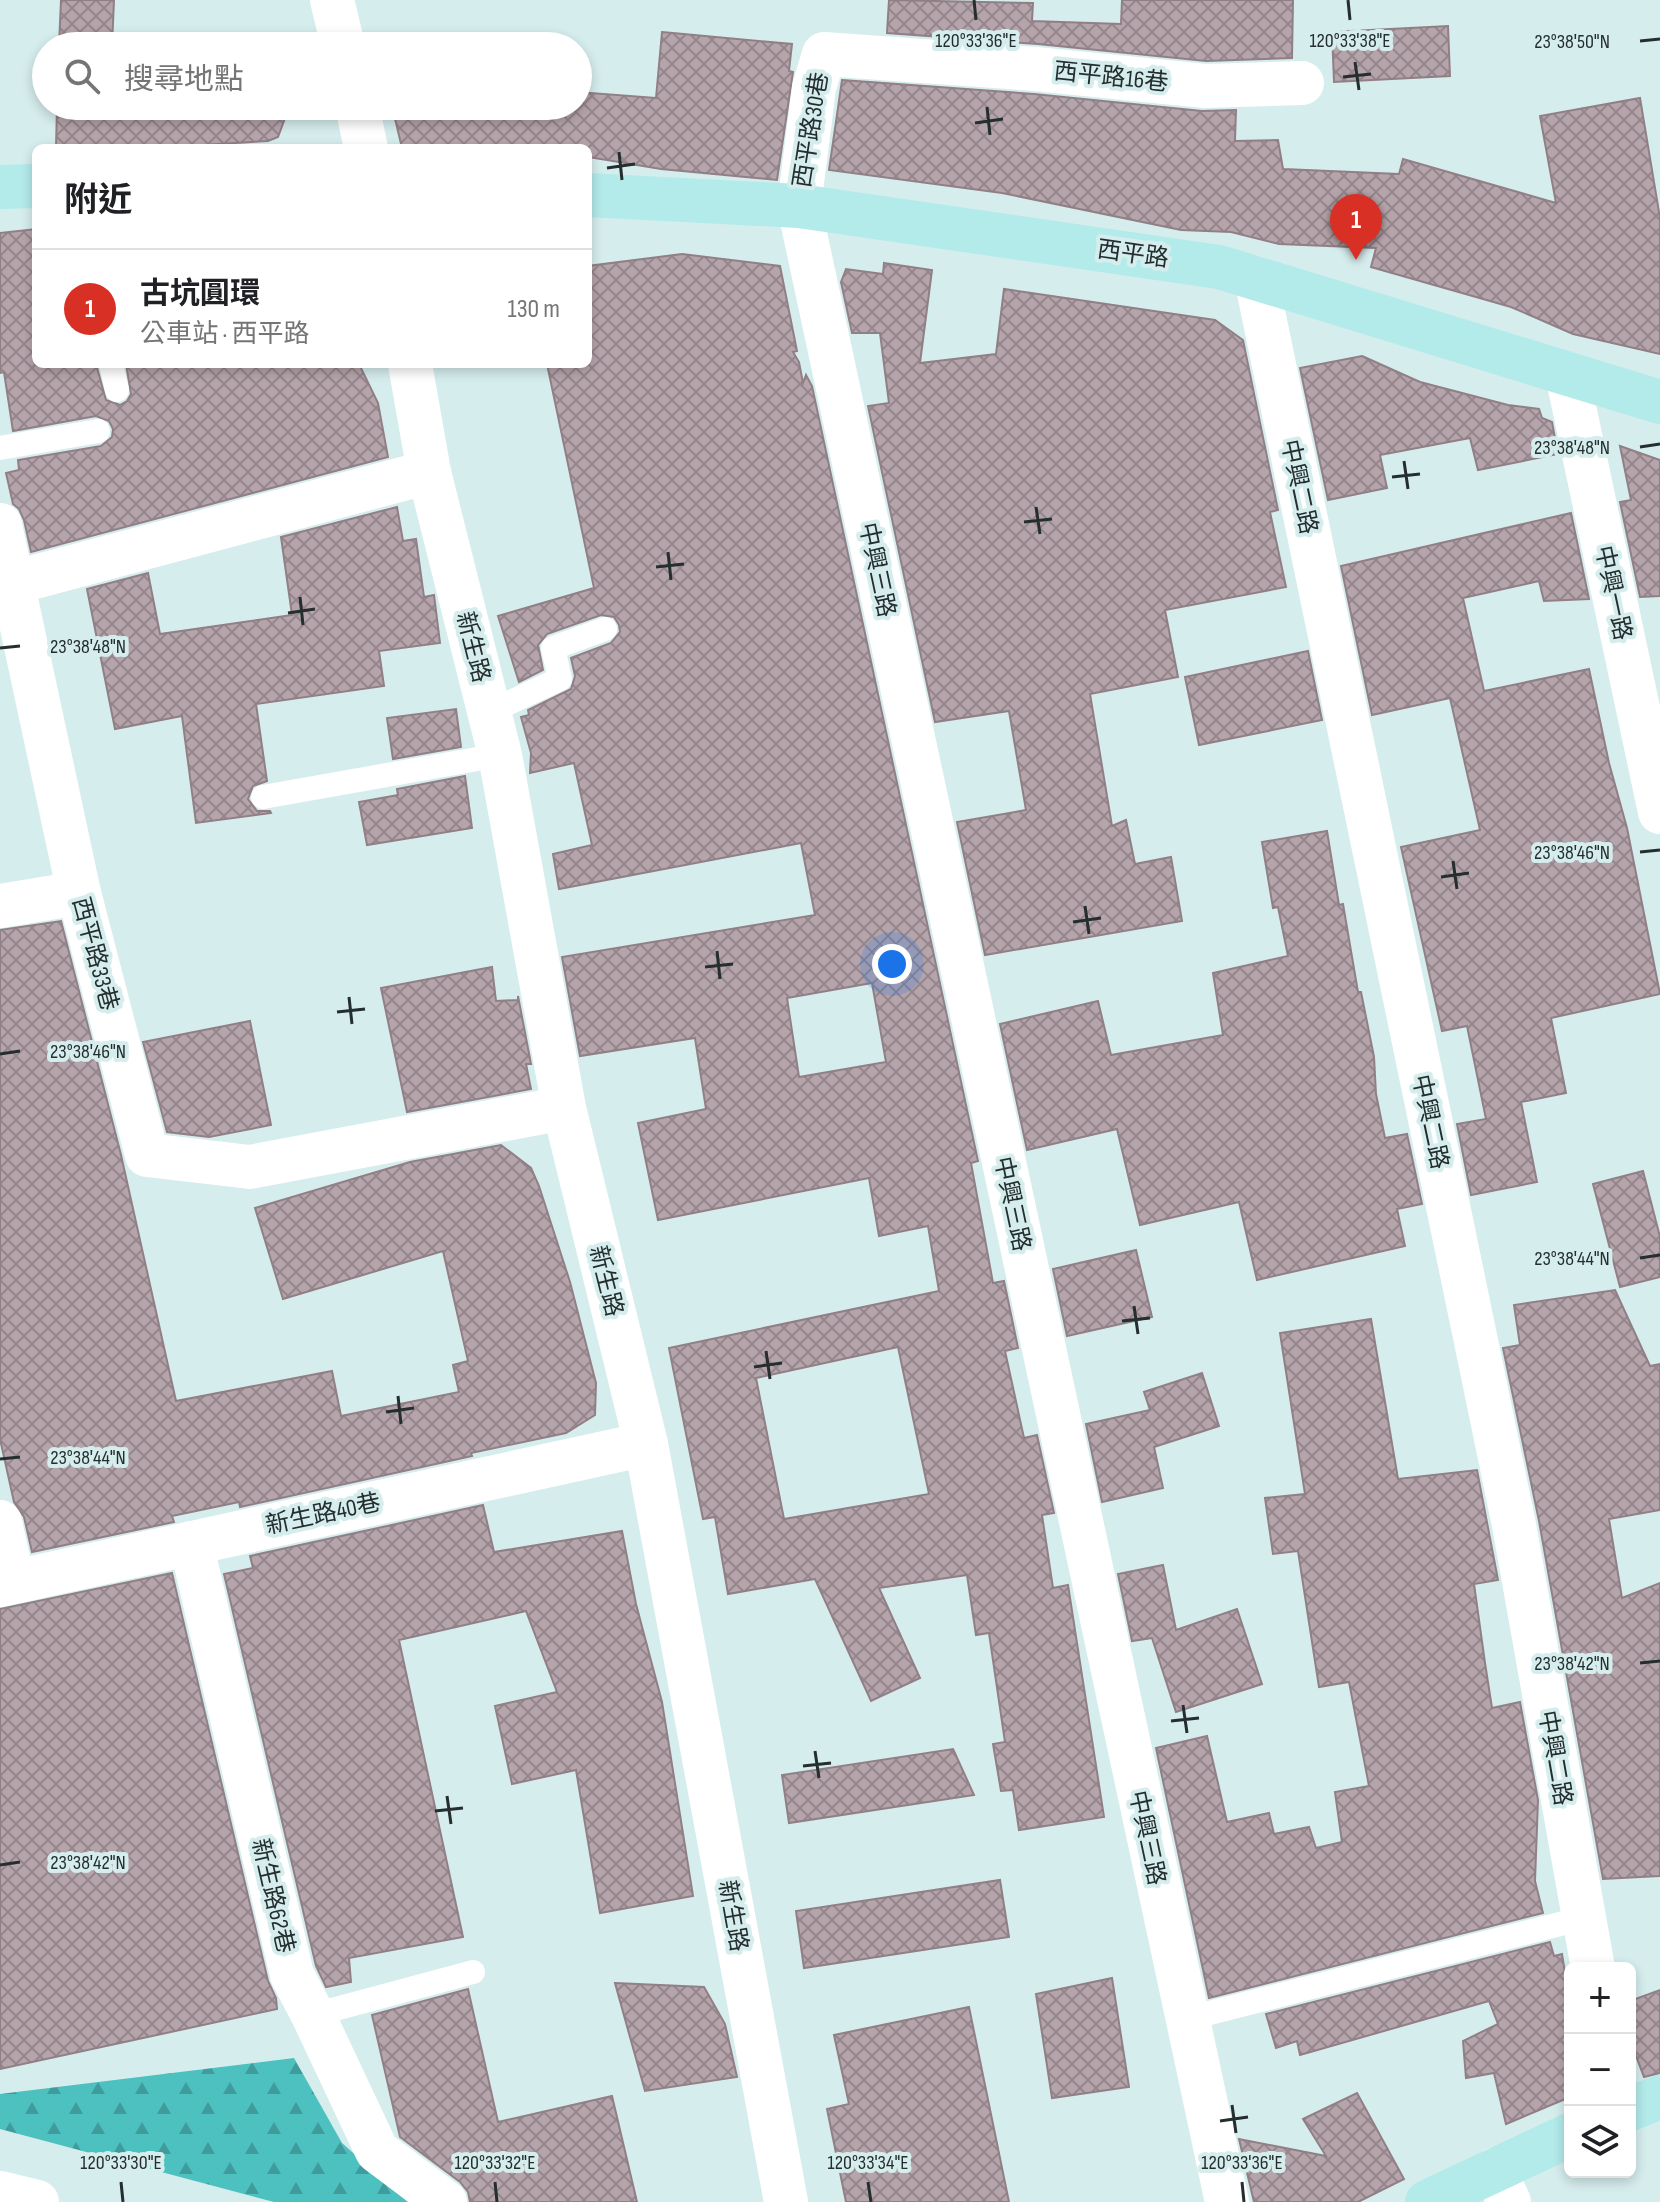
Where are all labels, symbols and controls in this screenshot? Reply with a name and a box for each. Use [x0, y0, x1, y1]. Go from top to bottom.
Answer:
text: 120°33'36"E [935, 29, 1017, 53]
text: 120°33'38"E [1309, 29, 1391, 53]
text: 23°38'50"N [1534, 30, 1610, 54]
search box [32, 32, 592, 120]
icon: search [60, 54, 104, 98]
street label: 西平路16巷 [1052, 57, 1170, 97]
text: 搜尋地點 [124, 62, 244, 98]
street label: 西平路30巷 [788, 70, 834, 190]
text: 附近 [64, 180, 132, 221]
pin: 1 [1330, 194, 1382, 260]
street label: 西平路 [1095, 235, 1171, 273]
text: 古坑圓環 [140, 276, 260, 312]
text: 1 [85, 294, 95, 325]
text: 130 m [508, 294, 560, 325]
text: 公車站 · 西平路 [140, 319, 309, 350]
text: 23°38'48"N [1534, 436, 1610, 460]
street label: 中興二路 [1275, 437, 1323, 537]
street label: 中興三路 [853, 520, 901, 620]
street label: 中興一路 [1589, 543, 1637, 643]
street label: 新生路 [450, 609, 496, 685]
text: 23°38'48"N [50, 635, 126, 659]
text: 23°38'46"N [1534, 841, 1610, 865]
street label: 西平路33巷 [66, 894, 124, 1014]
your location [872, 944, 912, 984]
text: 23°38'46"N [50, 1040, 126, 1064]
street label: 中興二路 [1406, 1072, 1454, 1172]
street label: 中興三路 [988, 1154, 1036, 1254]
street label: 新生路 [583, 1243, 629, 1319]
text: 23°38'44"N [1534, 1247, 1610, 1271]
text: 23°38'44"N [50, 1446, 126, 1470]
street label: 新生路40巷 [263, 1488, 383, 1540]
text: 23°38'42"N [1534, 1652, 1610, 1676]
street label: 中興二路 [1532, 1708, 1578, 1808]
street label: 中興三路 [1123, 1788, 1171, 1888]
street label: 新生路62巷 [246, 1836, 300, 1956]
text: 23°38'42"N [50, 1851, 126, 1875]
street label: 新生路 [712, 1878, 754, 1954]
map controls [1564, 1962, 1636, 2178]
button: + [1564, 1962, 1636, 2034]
button: − [1564, 2034, 1636, 2106]
button: layers [1564, 2106, 1636, 2178]
text: 120°33'30"E [80, 2151, 162, 2175]
text: 120°33'32"E [455, 2151, 535, 2175]
text: 120°33'34"E [828, 2151, 908, 2175]
text: 120°33'36"E [1201, 2151, 1283, 2175]

